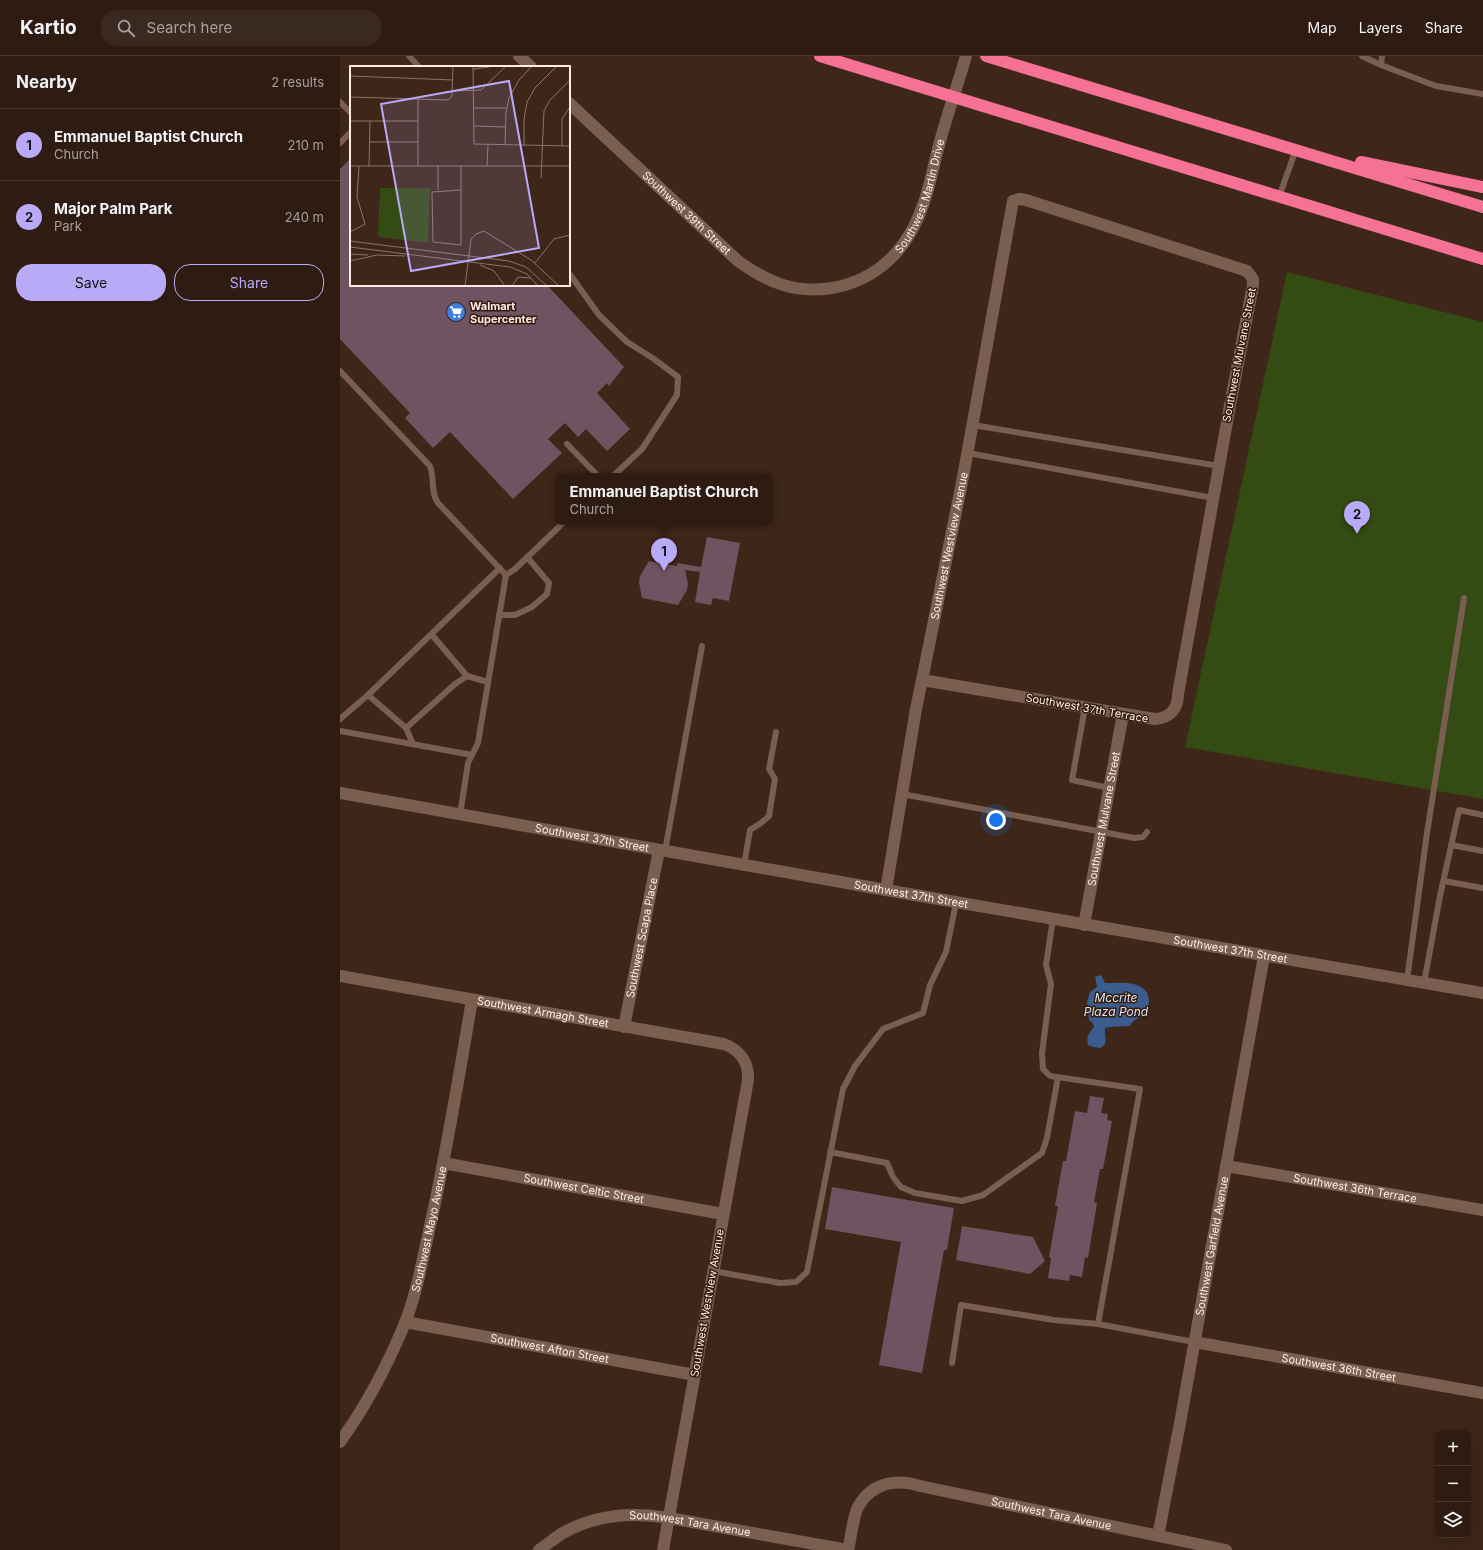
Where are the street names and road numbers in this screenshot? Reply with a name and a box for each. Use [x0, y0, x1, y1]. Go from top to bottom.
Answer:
street label: Southwest Martin Drive [892, 137, 947, 256]
street label: Southwest 39th Street [639, 168, 734, 258]
street label: Southwest Mulvane Street [1219, 286, 1259, 423]
street label: Southwest Westview Avenue [927, 471, 971, 621]
street label: Southwest 37th Terrace [1025, 690, 1149, 726]
street label: Southwest Mulvane Street [1084, 750, 1123, 887]
street label: Southwest 37th Street [534, 821, 650, 855]
street label: Southwest Scapa Place [623, 876, 660, 999]
street label: Southwest 37th Street [853, 877, 970, 911]
street label: Southwest 37th Street [1172, 933, 1289, 966]
street label: Southwest Armagh Street [476, 993, 610, 1031]
street label: Southwest Mayo Avenue [408, 1165, 449, 1293]
street label: Southwest Celtic Street [522, 1171, 645, 1207]
street label: Southwest 36th Terrace [1292, 1171, 1418, 1206]
street label: Southwest Garfield Avenue [1192, 1175, 1231, 1317]
street label: Southwest Westview Avenue [687, 1228, 727, 1378]
street label: Southwest Afton Street [489, 1331, 610, 1366]
street label: Southwest 36th Street [1280, 1351, 1397, 1385]
street label: Southwest Tara Avenue [990, 1494, 1113, 1533]
street label: Southwest Tara Avenue [629, 1508, 752, 1539]

